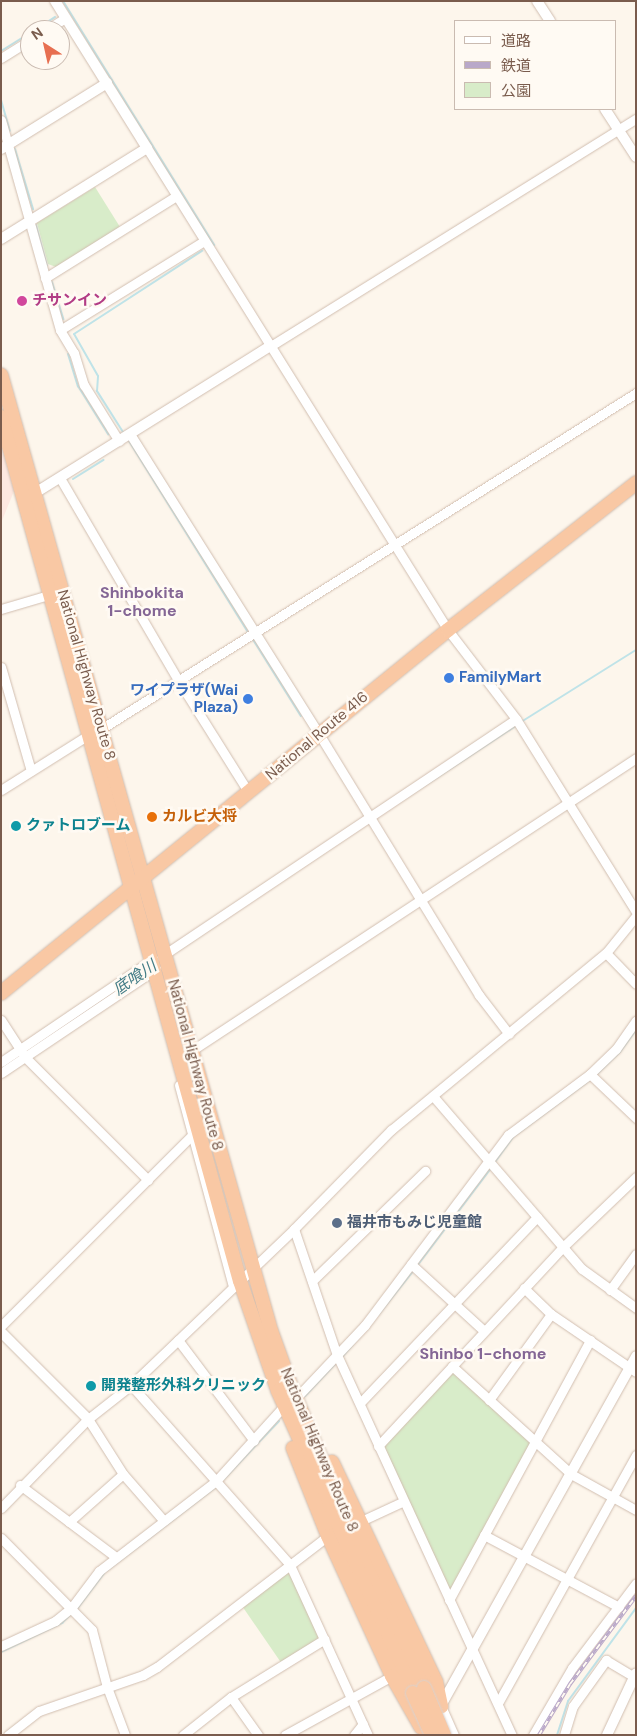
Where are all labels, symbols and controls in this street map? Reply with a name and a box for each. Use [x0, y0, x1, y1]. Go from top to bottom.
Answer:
north arrow [20, 20, 70, 70]
legend [454, 20, 617, 110]
text: N [28, 23, 46, 44]
text: 道路 [501, 31, 531, 51]
text: 鉄道 [501, 56, 531, 76]
text: 公園 [501, 81, 531, 101]
place label: チサンイン [32, 292, 107, 310]
marker: チサンイン [16, 295, 28, 307]
district label: Shinbokita 1-chome [100, 583, 184, 621]
street label: National Highway Route 8 [53, 588, 119, 762]
place label: FamilyMart [459, 669, 541, 687]
marker: FamilyMart [443, 672, 455, 684]
place label: ワイプラザ(Wai Plaza) [130, 681, 238, 716]
street label: National Route 416 [262, 688, 372, 784]
marker: ワイプラザ(Wai Plaza) [242, 693, 254, 705]
place label: カルビ大将 [162, 808, 237, 826]
marker: カルビ大将 [146, 811, 158, 823]
place label: クァトロブーム [26, 817, 131, 835]
marker: クァトロブーム [10, 820, 22, 832]
water label: 底喰川 [110, 957, 160, 999]
street label: National Highway Route 8 [163, 978, 227, 1152]
place label: 福井市もみじ児童館 [347, 1214, 482, 1232]
marker: 福井市もみじ児童館 [331, 1217, 343, 1229]
district label: Shinbo 1-chome [420, 1344, 546, 1364]
street label: National Highway Route 8 [276, 1365, 362, 1535]
place label: 開発整形外科クリニック [101, 1377, 266, 1395]
marker: 開発整形外科クリニック [85, 1380, 97, 1392]

